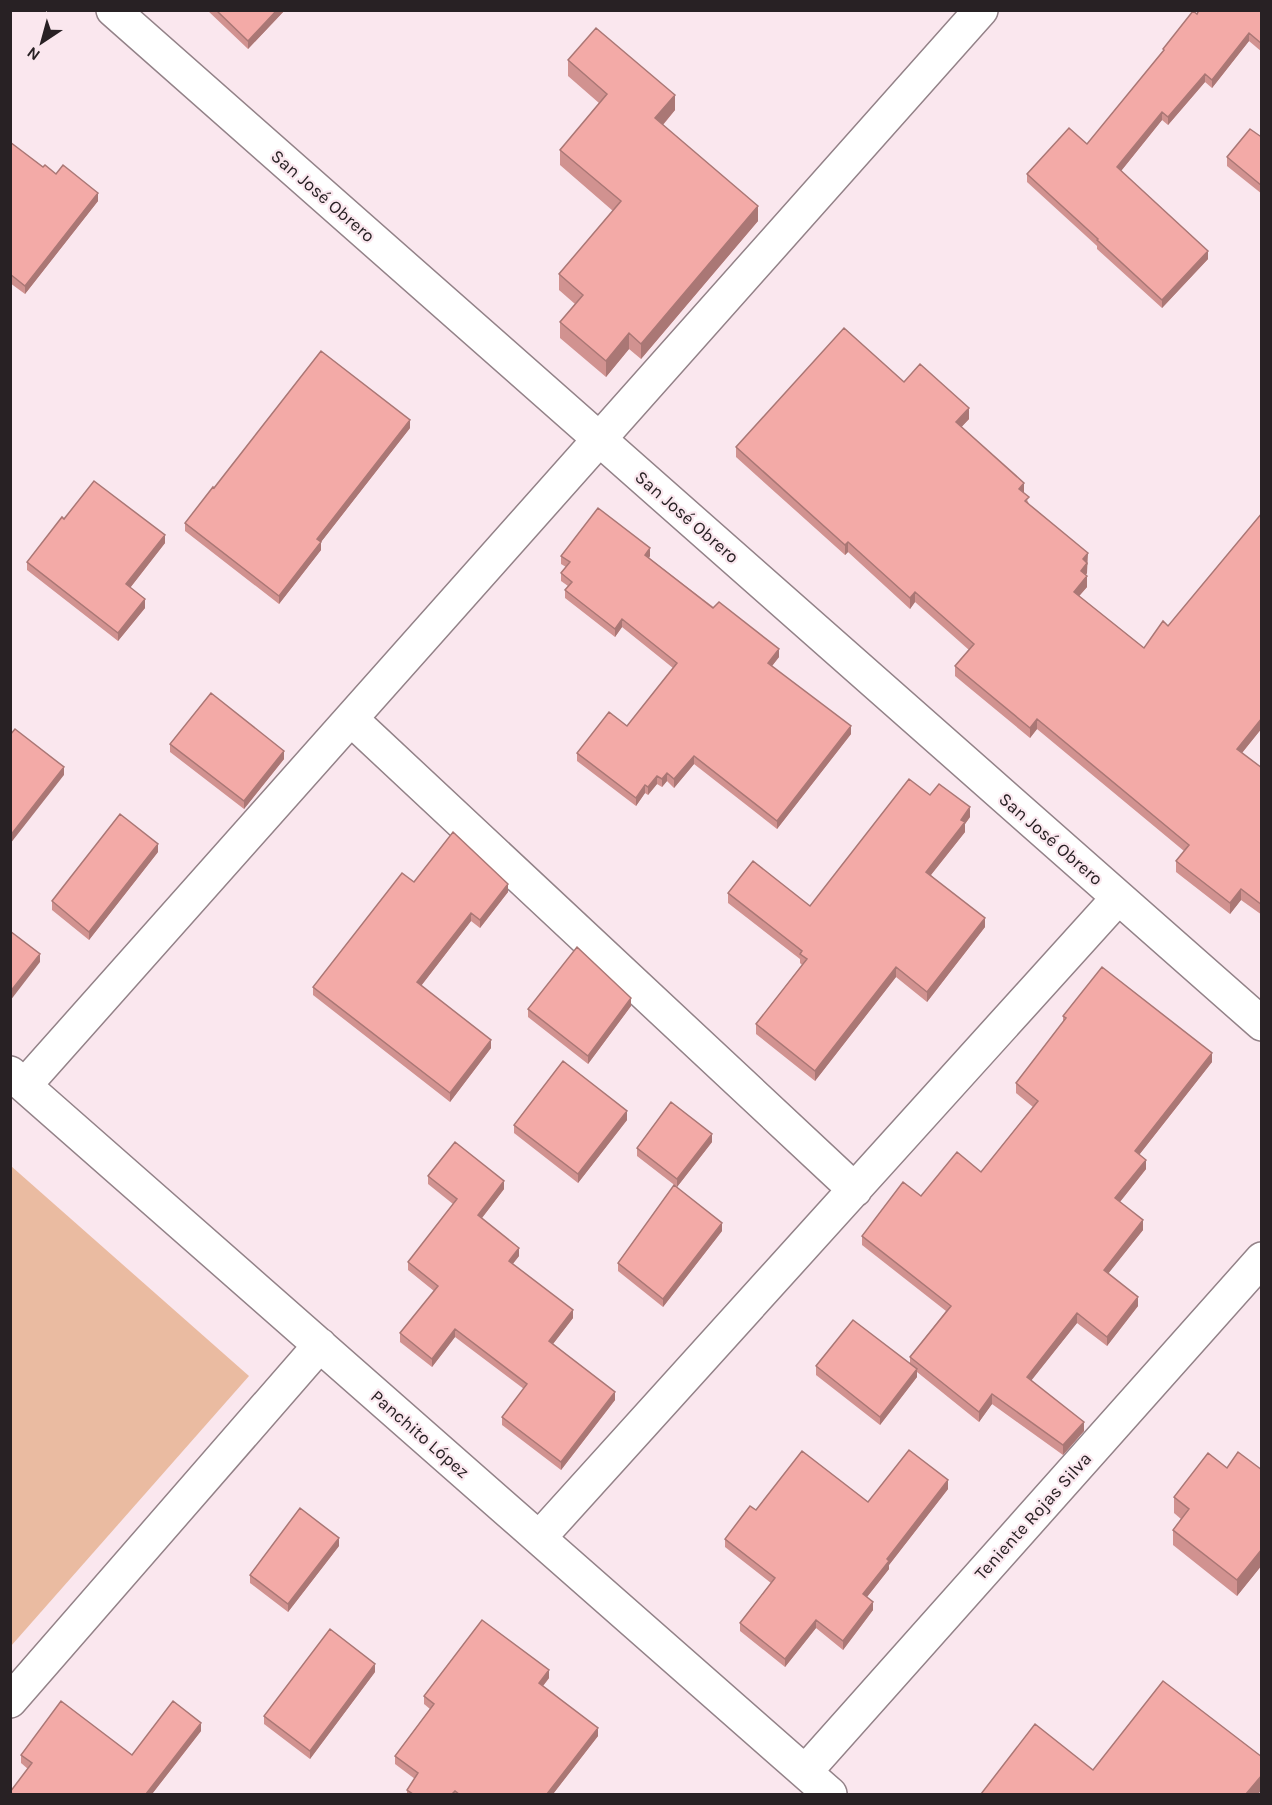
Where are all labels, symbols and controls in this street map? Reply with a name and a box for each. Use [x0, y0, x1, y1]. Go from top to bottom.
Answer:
north arrow [12, 12, 72, 72]
text: N [23, 43, 44, 65]
street label: San José Obrero [267, 145, 379, 247]
street label: San José Obrero [631, 466, 743, 568]
street label: San José Obrero [995, 788, 1107, 890]
street label: Panchito López [366, 1385, 474, 1483]
street label: Teniente Rojas Silva [970, 1448, 1096, 1584]

